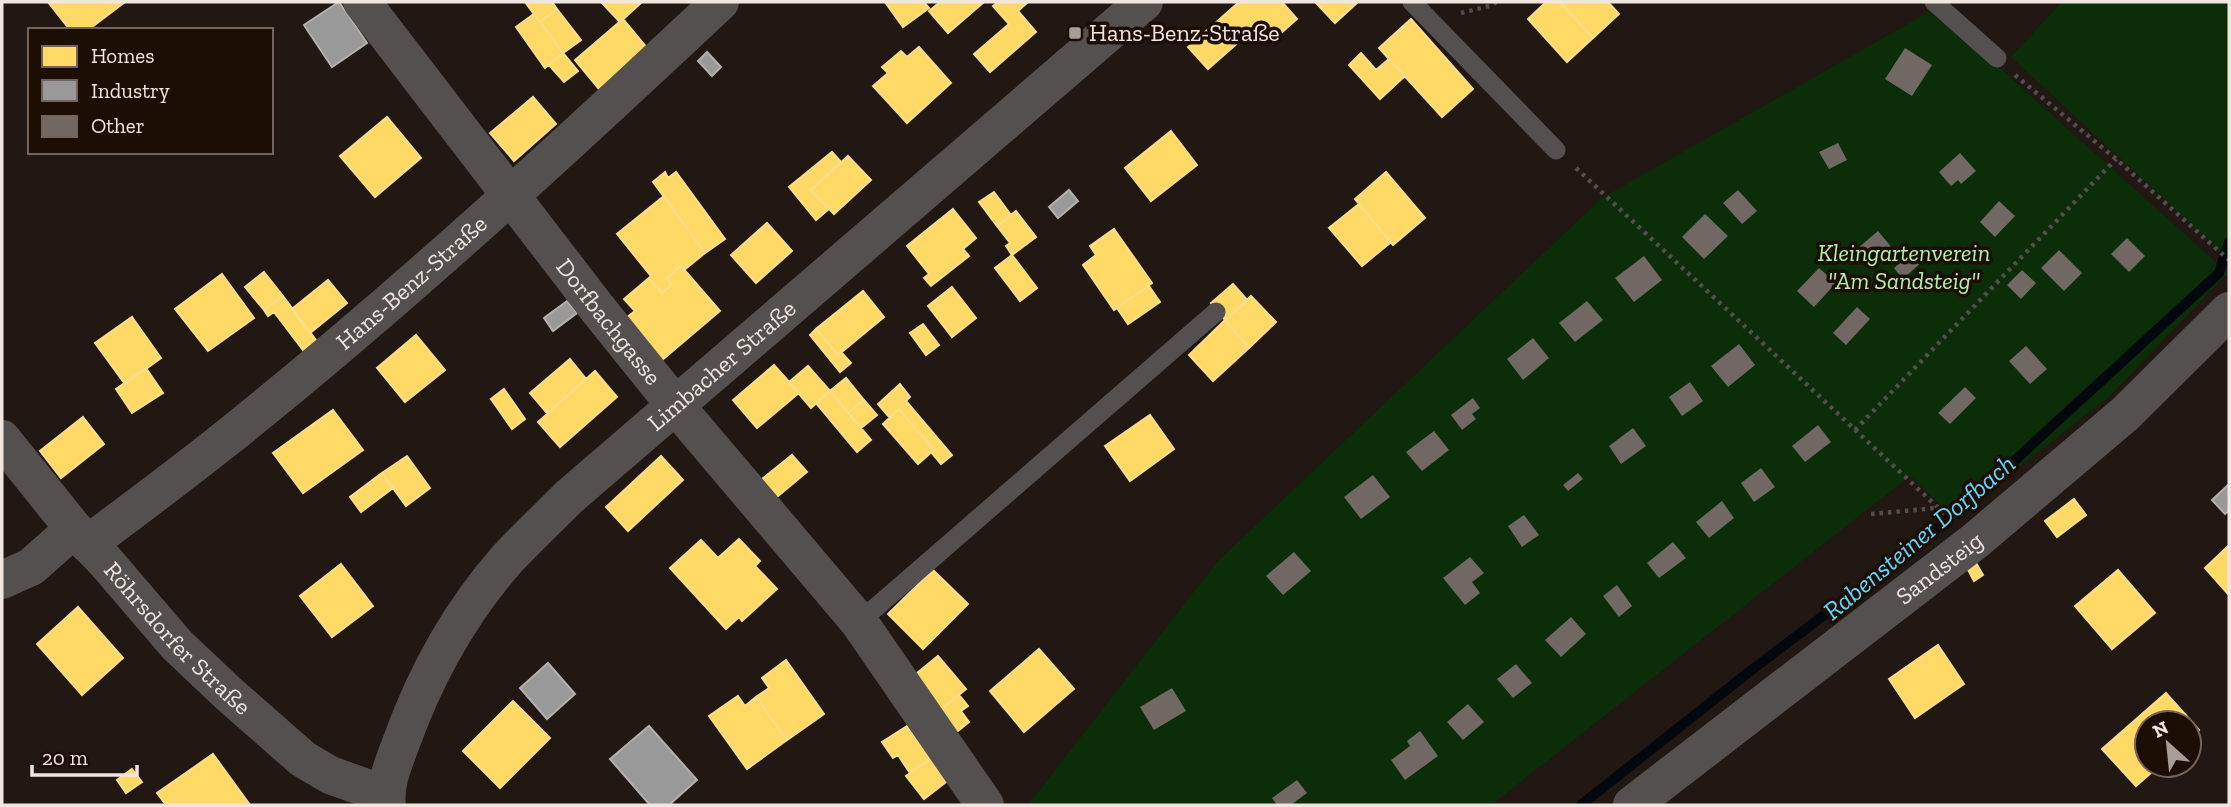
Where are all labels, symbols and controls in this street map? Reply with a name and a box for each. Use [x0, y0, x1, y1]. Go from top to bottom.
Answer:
place label: Hans-Benz-Straße [1089, 18, 1280, 47]
marker: Hans-Benz-Straße [1067, 25, 1083, 41]
legend [28, 28, 273, 154]
text: Homes [91, 43, 154, 68]
text: Industry [91, 78, 170, 103]
text: Other [91, 113, 145, 138]
street label: Hans-Benz-Straße [330, 209, 493, 356]
park label: Kleingartenverein "Am Sandsteig" [1818, 238, 1990, 295]
street label: Dorfbachgasse [550, 253, 668, 391]
street label: Limbacher Straße [641, 293, 801, 437]
water label: Rabensteiner Dorfbach [1816, 447, 2022, 627]
street label: Sandsteig [1890, 525, 1988, 611]
street label: Röhrsdorfer Straße [98, 556, 257, 721]
north arrow [2133, 709, 2203, 779]
text: N [2149, 716, 2172, 743]
scale bar [32, 734, 136, 778]
text: 20 m [42, 745, 88, 770]

